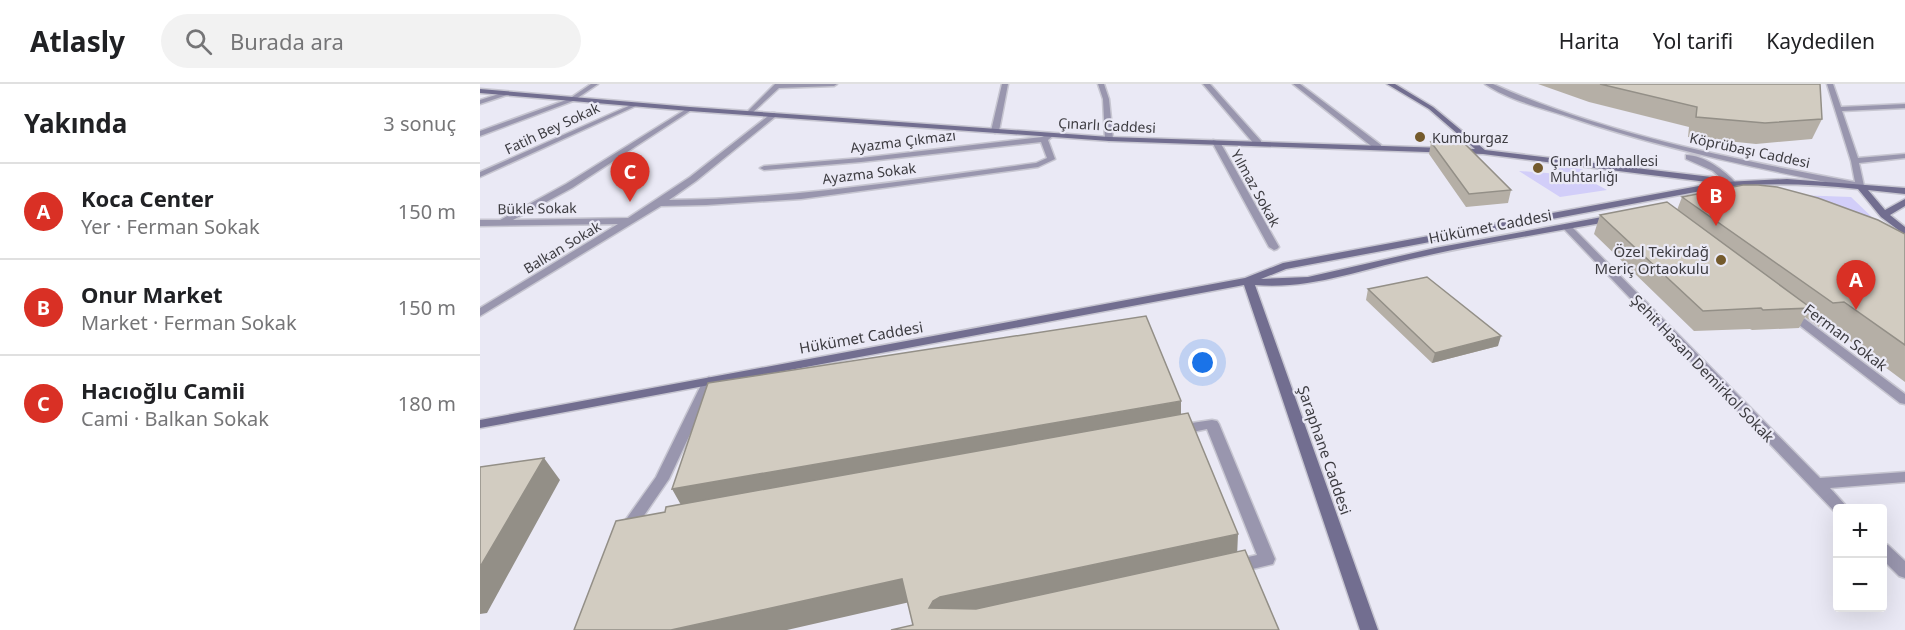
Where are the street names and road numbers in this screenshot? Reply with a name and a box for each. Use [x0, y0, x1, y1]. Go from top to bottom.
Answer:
street label: Fatih Bey Sokak [502, 98, 603, 158]
street label: Çınarlı Caddesi [1058, 113, 1156, 137]
street label: Ayazma Çıkmazı [849, 125, 957, 157]
street label: Köprübaşı Caddesi [1688, 128, 1812, 172]
street label: Yılmaz Sokak [1227, 146, 1285, 230]
street label: Ayazma Sokak [821, 158, 917, 188]
street label: Bükle Sokak [497, 198, 577, 218]
street label: Hükümet Caddesi [1427, 204, 1553, 248]
street label: Balkan Sokak [520, 216, 605, 278]
street label: Şehit Hasan Demirkol Sokak [1627, 290, 1779, 446]
street label: Ferman Sokak [1800, 299, 1892, 375]
street label: Hükümet Caddesi [798, 316, 924, 358]
street label: Şaraphane Caddesi [1294, 383, 1356, 517]

